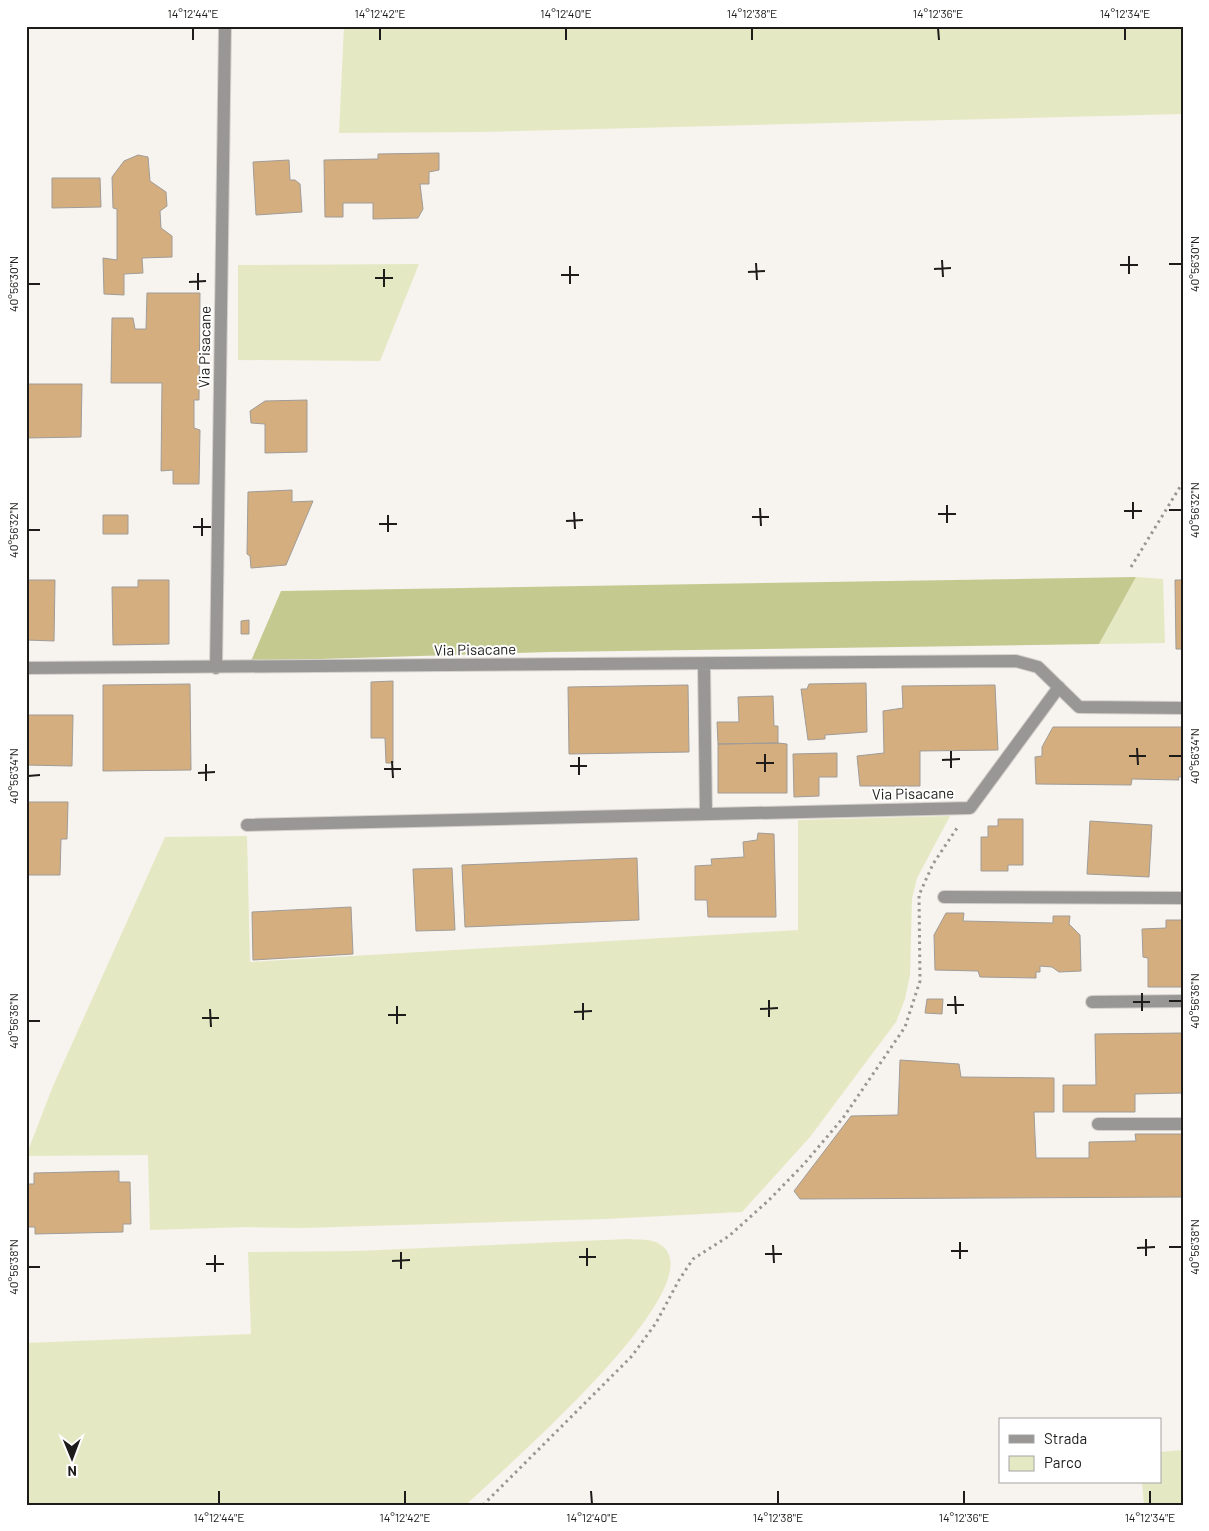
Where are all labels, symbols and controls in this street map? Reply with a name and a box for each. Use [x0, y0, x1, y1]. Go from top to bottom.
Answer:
text: 14°12'44"E [168, 6, 218, 20]
text: 14°12'42"E [355, 6, 405, 20]
text: 14°12'40"E [540, 6, 592, 20]
text: 14°12'38"E [727, 6, 777, 20]
text: 14°12'36"E [913, 6, 963, 20]
text: 14°12'34"E [1100, 6, 1150, 20]
text: 40°56'30"N [1187, 236, 1201, 292]
text: 40°56'30"N [6, 256, 20, 312]
street label: Via Pisacane [194, 306, 214, 388]
text: 40°56'32"N [1187, 482, 1201, 538]
text: 40°56'32"N [6, 502, 20, 558]
street label: Via Pisacane [434, 639, 516, 659]
text: 40°56'34"N [1187, 728, 1201, 784]
text: 40°56'34"N [6, 748, 20, 804]
street label: Via Pisacane [872, 783, 954, 803]
text: 40°56'36"N [1187, 973, 1201, 1029]
text: 40°56'36"N [6, 993, 20, 1049]
text: 40°56'38"N [1187, 1219, 1201, 1275]
text: 40°56'38"N [6, 1239, 20, 1295]
legend [999, 1418, 1162, 1484]
text: Strada [1044, 1429, 1087, 1447]
north arrow [48, 1434, 98, 1484]
text: Parco [1044, 1453, 1082, 1471]
text: N [67, 1463, 77, 1480]
text: 14°12'44"E [194, 1510, 244, 1524]
text: 14°12'42"E [380, 1510, 430, 1524]
text: 14°12'40"E [566, 1510, 618, 1524]
text: 14°12'38"E [753, 1510, 803, 1524]
text: 14°12'36"E [939, 1510, 989, 1524]
text: 14°12'34"E [1125, 1510, 1175, 1524]

